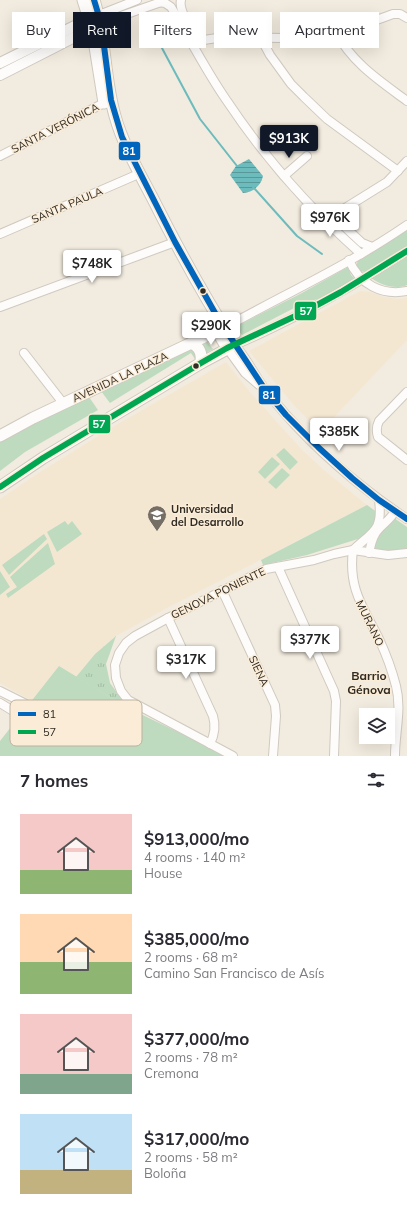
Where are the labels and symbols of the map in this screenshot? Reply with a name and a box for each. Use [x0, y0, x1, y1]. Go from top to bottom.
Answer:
street label: SANTA VERÓNICA [9, 100, 101, 156]
pin: $913K [261, 125, 317, 159]
line badge: 81 [118, 141, 141, 161]
text: 81 [122, 144, 136, 158]
street label: SANTA PAULA [29, 184, 105, 226]
pin: $976K [302, 204, 358, 238]
pin: $748K [64, 250, 120, 284]
unlabelled marker [198, 286, 208, 296]
line badge: 57 [294, 301, 317, 321]
text: 57 [299, 304, 313, 318]
pin: $290K [183, 312, 239, 346]
street label: AVENIDA LA PLAZA [70, 349, 170, 405]
unlabelled marker [191, 361, 201, 371]
line badge: 81 [258, 385, 281, 405]
text: 81 [262, 388, 276, 402]
line badge: 57 [88, 414, 111, 434]
text: 57 [92, 417, 106, 431]
pin: $385K [311, 418, 367, 452]
place label: Universidad del Desarrollo [171, 502, 244, 529]
school or university icon: Universidad del Desarrollo [146, 504, 168, 532]
street label: GENOVA PONIENTE [168, 564, 268, 622]
street label: MURANO [353, 598, 387, 648]
pin: $377K [282, 626, 338, 660]
pin: $317K [158, 646, 214, 680]
street label: SIENA [246, 653, 272, 689]
district label: Barrio Génova [347, 668, 391, 697]
legend [10, 700, 142, 746]
text: 81 [43, 707, 56, 721]
text: 57 [43, 725, 56, 739]

